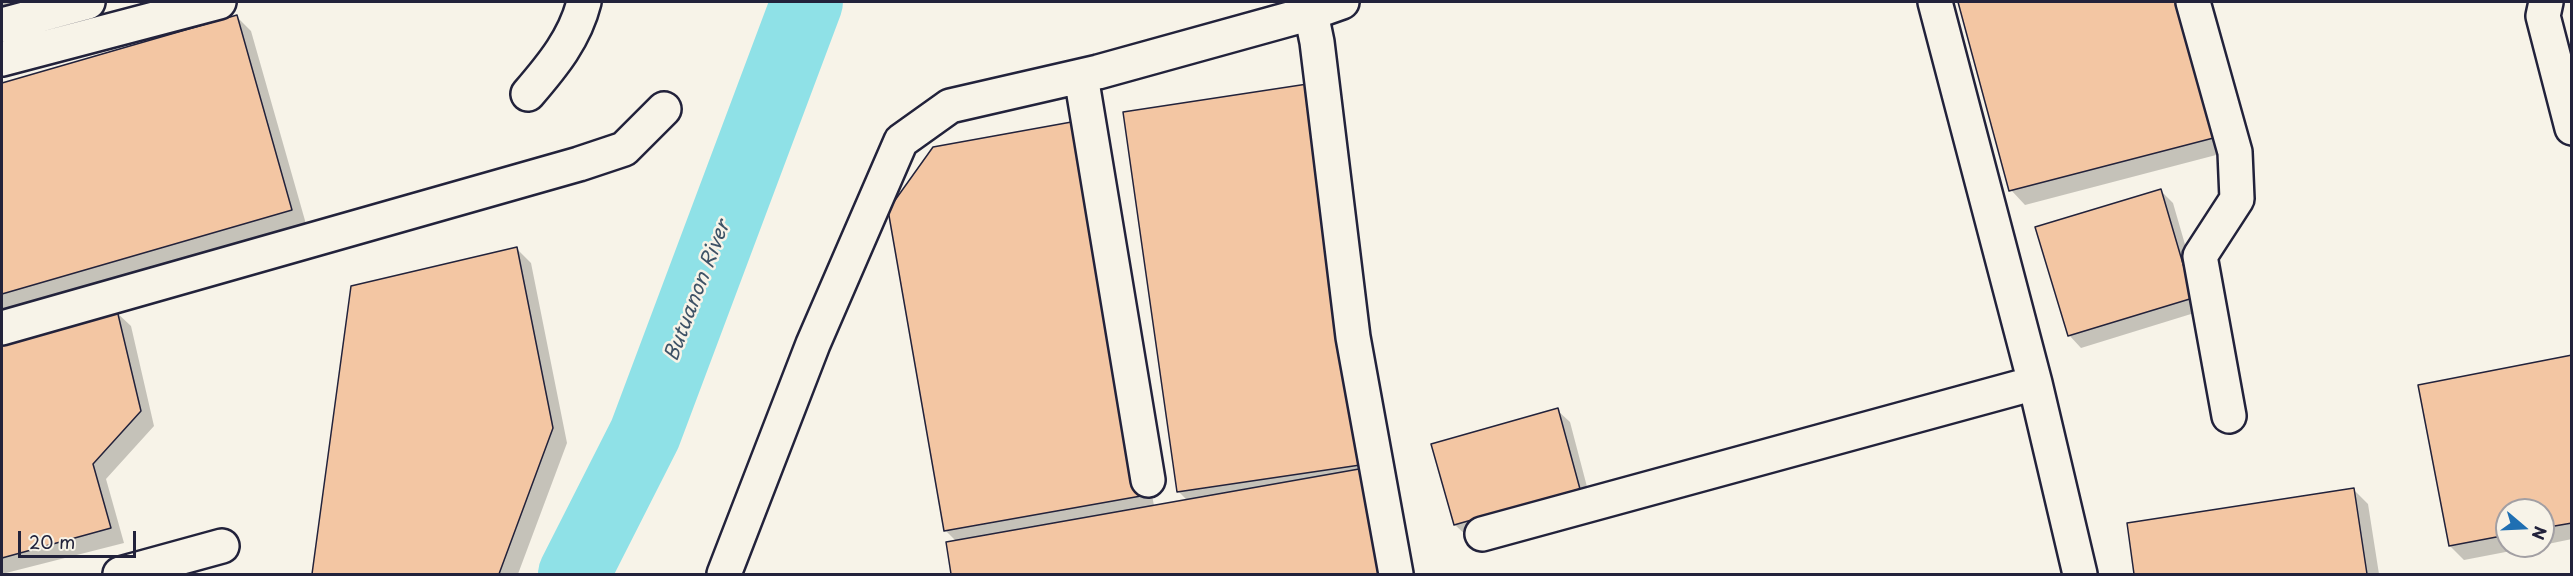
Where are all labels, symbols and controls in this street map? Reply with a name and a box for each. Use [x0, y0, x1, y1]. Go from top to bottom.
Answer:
water label: Butuanon River [660, 217, 736, 365]
north arrow [2495, 498, 2555, 558]
scale bar [21, 519, 140, 557]
text: N [2527, 523, 2554, 543]
text: 20 m [29, 528, 75, 555]

